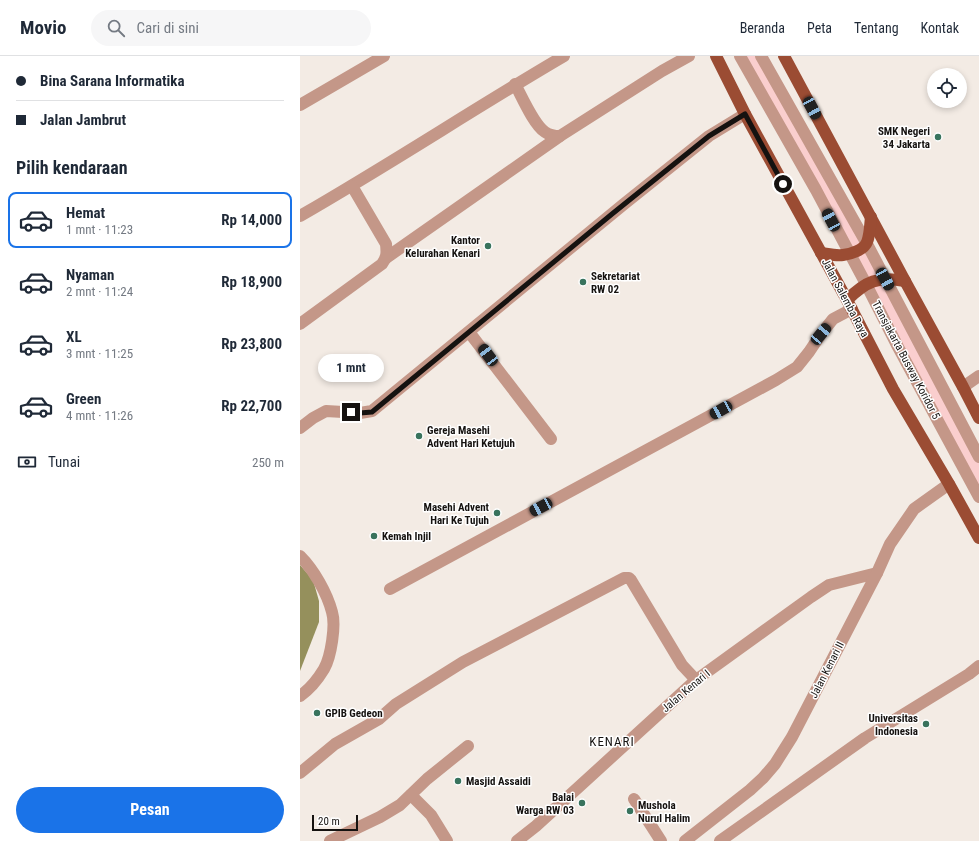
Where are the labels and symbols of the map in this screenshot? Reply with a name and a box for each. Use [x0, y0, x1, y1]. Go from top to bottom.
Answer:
car [801, 95, 823, 121]
place label: SMK Negeri 34 Jakarta [878, 125, 930, 151]
marker: SMK Negeri 34 Jakarta [933, 132, 943, 142]
route start [774, 175, 792, 193]
car [820, 207, 842, 233]
place label: Kantor Kelurahan Kenari [405, 234, 480, 260]
marker: Kantor Kelurahan Kenari [483, 241, 493, 251]
street label: Jalan Salemba Raya [819, 256, 871, 340]
car [874, 266, 896, 292]
place label: Sekretariat RW 02 [591, 270, 640, 296]
marker: Sekretariat RW 02 [578, 277, 588, 287]
street label: Transjakarta Busway Koridor 5 [869, 299, 943, 421]
car [809, 321, 833, 347]
car [476, 342, 500, 368]
callout: 1 mnt [318, 354, 384, 382]
car [708, 399, 734, 421]
route end [342, 403, 360, 421]
place label: Gereja Masehi Advent Hari Ketujuh [427, 424, 515, 450]
marker: Gereja Masehi Advent Hari Ketujuh [414, 431, 424, 441]
car [528, 496, 554, 518]
place label: Masehi Advent Hari Ke Tujuh [424, 501, 490, 527]
marker: Masehi Advent Hari Ke Tujuh [492, 508, 502, 518]
place label: Kemah Injil [382, 530, 431, 543]
marker: Kemah Injil [369, 531, 379, 541]
street label: Jalan Kenari II [807, 640, 847, 700]
street label: Jalan Kenari I [659, 667, 713, 715]
place label: GPIB Gedeon [325, 707, 383, 720]
marker: GPIB Gedeon [312, 708, 322, 718]
place label: Universitas Indonesia [868, 712, 918, 738]
marker: Universitas Indonesia [921, 719, 931, 729]
district label: KENARI [589, 734, 635, 749]
place label: Masjid Assaidi [466, 775, 531, 788]
marker: Masjid Assaidi [453, 776, 463, 786]
place label: Balai Warga RW 03 [516, 791, 574, 817]
marker: Balai Warga RW 03 [577, 798, 587, 808]
place label: Mushola Nurul Halim [638, 799, 690, 825]
marker: Mushola Nurul Halim [625, 806, 635, 816]
scale bar [312, 813, 358, 832]

